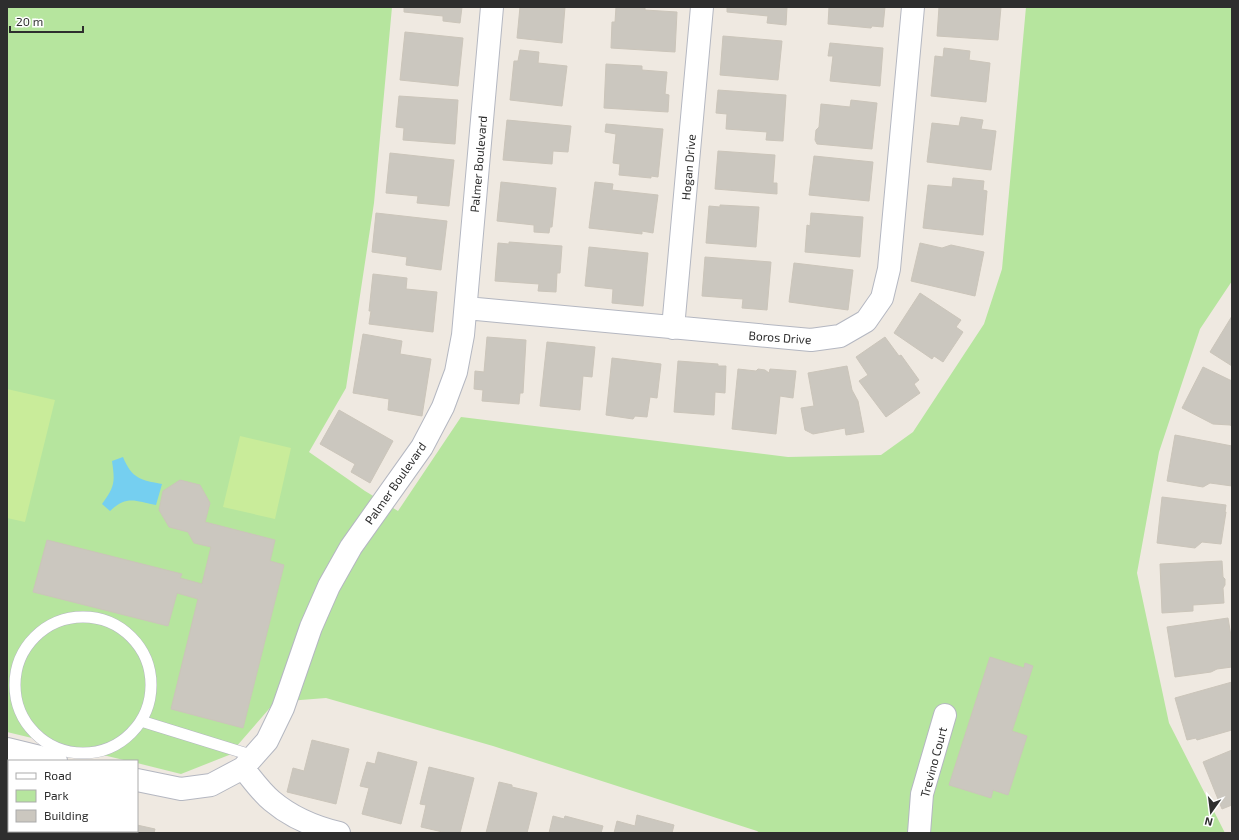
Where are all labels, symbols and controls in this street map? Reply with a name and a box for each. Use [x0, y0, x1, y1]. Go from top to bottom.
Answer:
scale bar [10, 8, 83, 34]
text: 20 m [16, 14, 43, 28]
street label: Palmer Boulevard [467, 115, 489, 213]
street label: Hogan Drive [678, 133, 698, 201]
street label: Boros Drive [748, 328, 812, 346]
street label: Palmer Boulevard [361, 439, 429, 527]
street label: Trevino Court [917, 725, 949, 799]
legend [8, 760, 138, 832]
text: Road [44, 768, 72, 782]
text: Park [44, 788, 69, 802]
north arrow [1191, 792, 1231, 832]
text: Building [44, 808, 89, 822]
text: N [1203, 815, 1214, 829]

